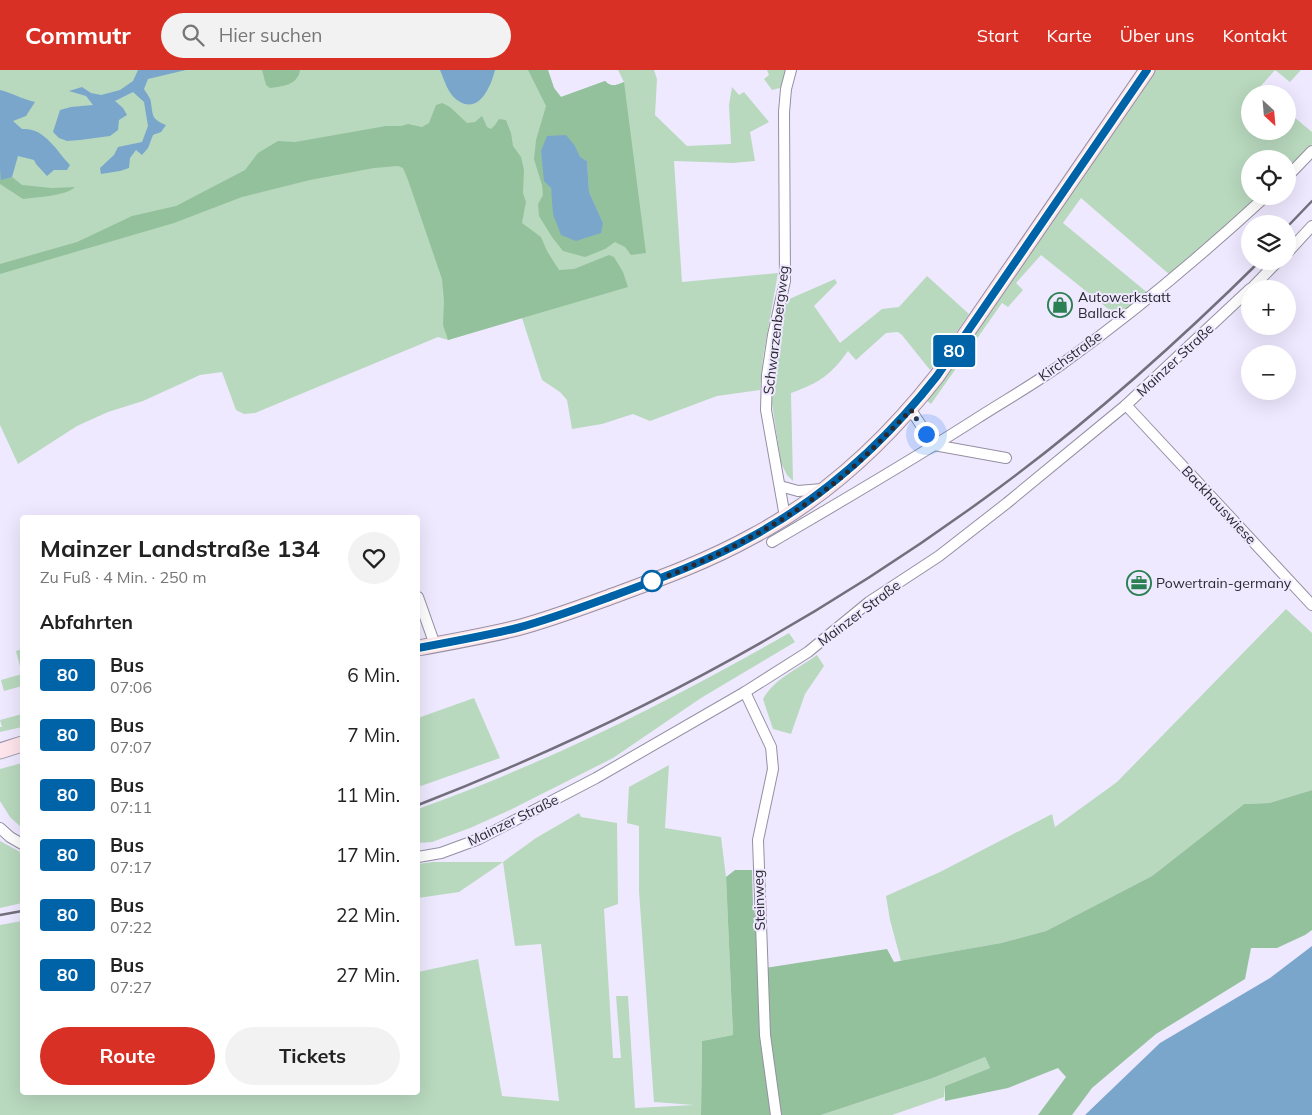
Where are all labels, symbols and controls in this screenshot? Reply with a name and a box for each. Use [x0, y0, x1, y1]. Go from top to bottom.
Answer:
search box [161, 13, 511, 58]
text: Commutr [25, 20, 131, 50]
icon: search [179, 21, 207, 49]
text: Hier suchen [219, 23, 322, 47]
text: Start [977, 24, 1018, 47]
text: Karte [1046, 24, 1092, 47]
text: Über uns [1120, 24, 1195, 47]
text: Kontakt [1223, 24, 1287, 47]
north arrow [1241, 85, 1296, 140]
map controls [1241, 85, 1296, 400]
button: locate [1241, 150, 1296, 205]
button: layers [1241, 215, 1296, 270]
street label: Schwarzenbergweg [759, 264, 793, 396]
button: + [1241, 280, 1296, 335]
place label: Autowerkstatt Ballack [1078, 288, 1171, 322]
shop icon: Autowerkstatt Ballack [1047, 292, 1073, 318]
street label: Mainzer Straße [1133, 320, 1217, 400]
street label: Kirchstraße [1035, 327, 1105, 385]
line badge: 80 [932, 335, 976, 367]
text: 80 [943, 339, 965, 362]
button: − [1241, 345, 1296, 400]
your location [914, 422, 939, 447]
street label: Backhauswiese [1178, 462, 1260, 548]
button: heart [348, 532, 400, 584]
text: Mainzer Landstraße 134 [40, 533, 320, 563]
text: Zu Fuß · 4 Min. · 250 m [40, 567, 206, 587]
unlabelled marker [641, 570, 663, 592]
office icon: Powertrain-germany [1126, 570, 1152, 596]
place label: Powertrain-germany [1156, 574, 1292, 592]
street label: Mainzer Straße [814, 576, 904, 650]
text: Abfahrten [40, 610, 133, 634]
text: Bus [110, 653, 144, 677]
text: 80 [57, 663, 78, 686]
text: 6 Min. [347, 663, 400, 687]
text: 07:06 [110, 677, 152, 697]
text: Bus [110, 713, 144, 737]
text: 80 [57, 723, 78, 746]
text: 7 Min. [347, 723, 400, 747]
text: 07:07 [110, 737, 152, 757]
text: Bus [110, 773, 144, 797]
text: 80 [57, 783, 78, 806]
text: 11 Min. [336, 783, 400, 807]
street label: Mainzer Straße [465, 790, 561, 850]
text: 07:11 [110, 797, 152, 817]
text: Bus [110, 833, 144, 857]
text: 80 [57, 843, 78, 866]
text: 17 Min. [336, 843, 400, 867]
text: 07:17 [110, 857, 152, 877]
street label: Steinweg [749, 869, 769, 931]
text: Bus [110, 893, 144, 917]
text: 80 [57, 903, 78, 926]
text: 22 Min. [336, 903, 400, 927]
text: 07:22 [110, 917, 152, 937]
text: Bus [110, 953, 144, 977]
text: 80 [57, 963, 78, 986]
text: 27 Min. [336, 963, 400, 987]
text: 07:27 [110, 977, 152, 997]
button: Route [40, 1027, 215, 1085]
button: Tickets [225, 1027, 400, 1085]

